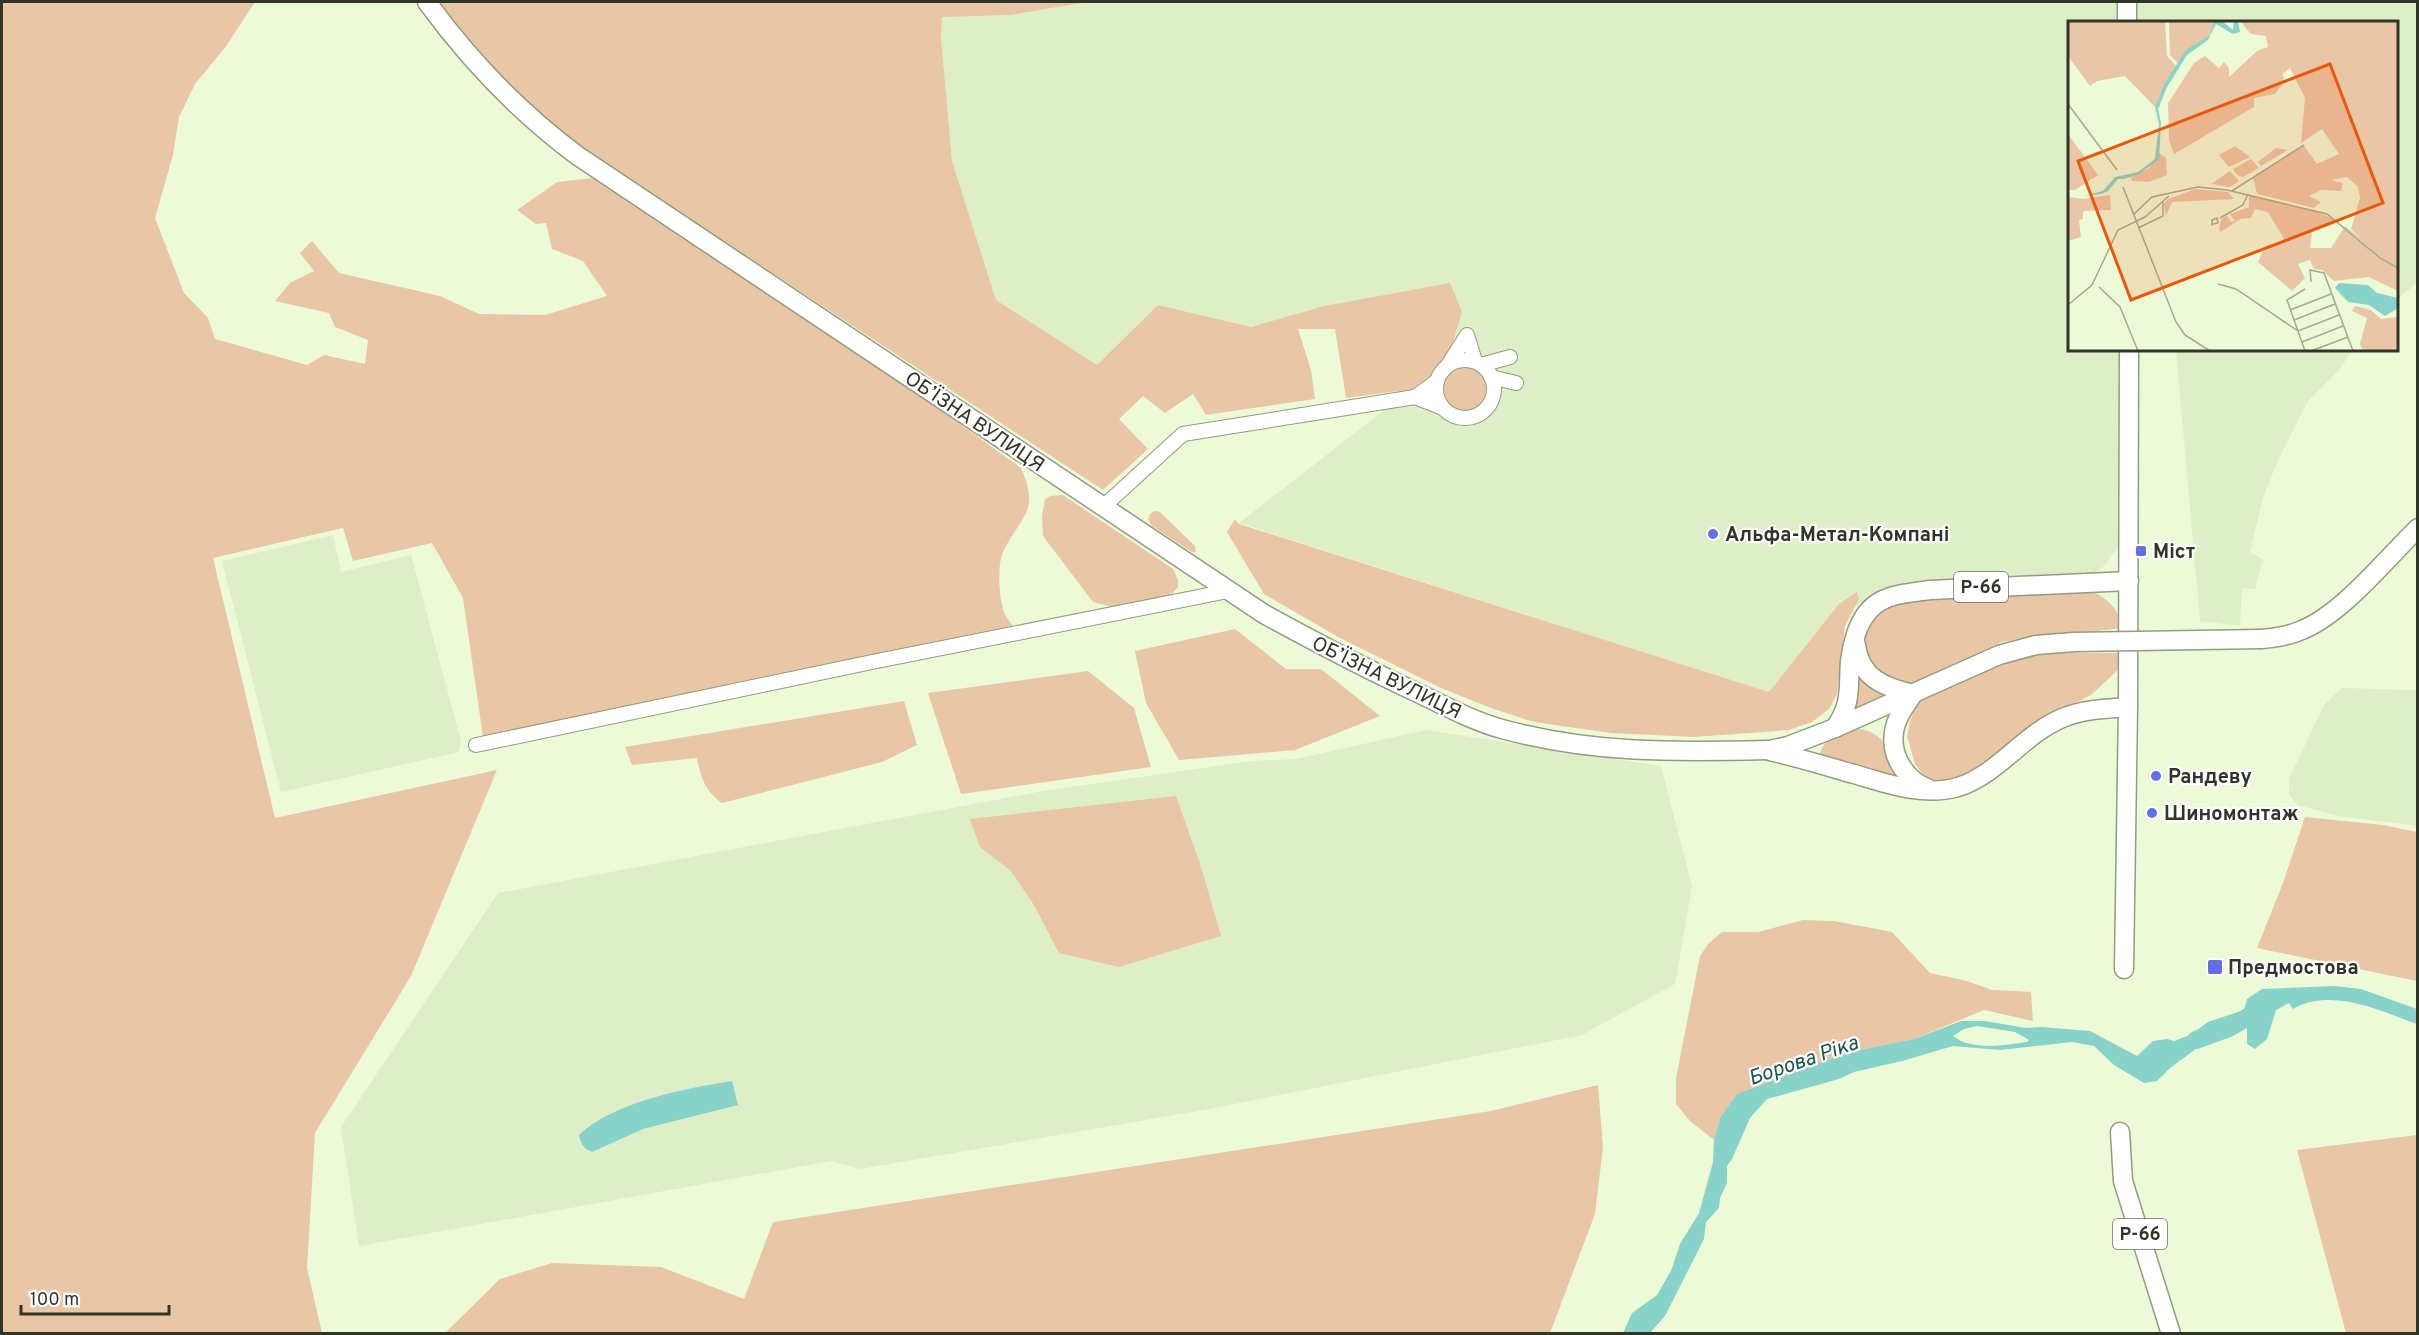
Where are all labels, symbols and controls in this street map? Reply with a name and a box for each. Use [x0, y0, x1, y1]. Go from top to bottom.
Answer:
inset map [2068, 21, 2398, 351]
street label: ОБ’ЇЗНА ВУЛИЦЯ [899, 365, 1049, 479]
place label: Альфа-Метал-Компані [1725, 523, 1949, 549]
marker: Альфа-Метал-Компані [1706, 527, 1720, 541]
place label: Міст [2153, 540, 2195, 566]
marker: Міст [2134, 544, 2148, 558]
road number: Р-66 [1954, 572, 2008, 602]
street label: ОБ’ЇЗНА ВУЛИЦЯ [1307, 630, 1466, 726]
place label: Рандеву [2168, 765, 2252, 791]
marker: Рандеву [2149, 769, 2163, 783]
place label: Шиномонтаж [2164, 802, 2299, 828]
marker: Шиномонтаж [2145, 806, 2159, 820]
place label: Предмостова [2228, 956, 2359, 982]
marker: Предмостова [2206, 958, 2224, 976]
water label: Борова Ріка [1745, 1030, 1862, 1093]
road number: Р-66 [2113, 1219, 2167, 1249]
scale bar [21, 1278, 170, 1316]
text: 100 m [30, 1289, 79, 1312]

